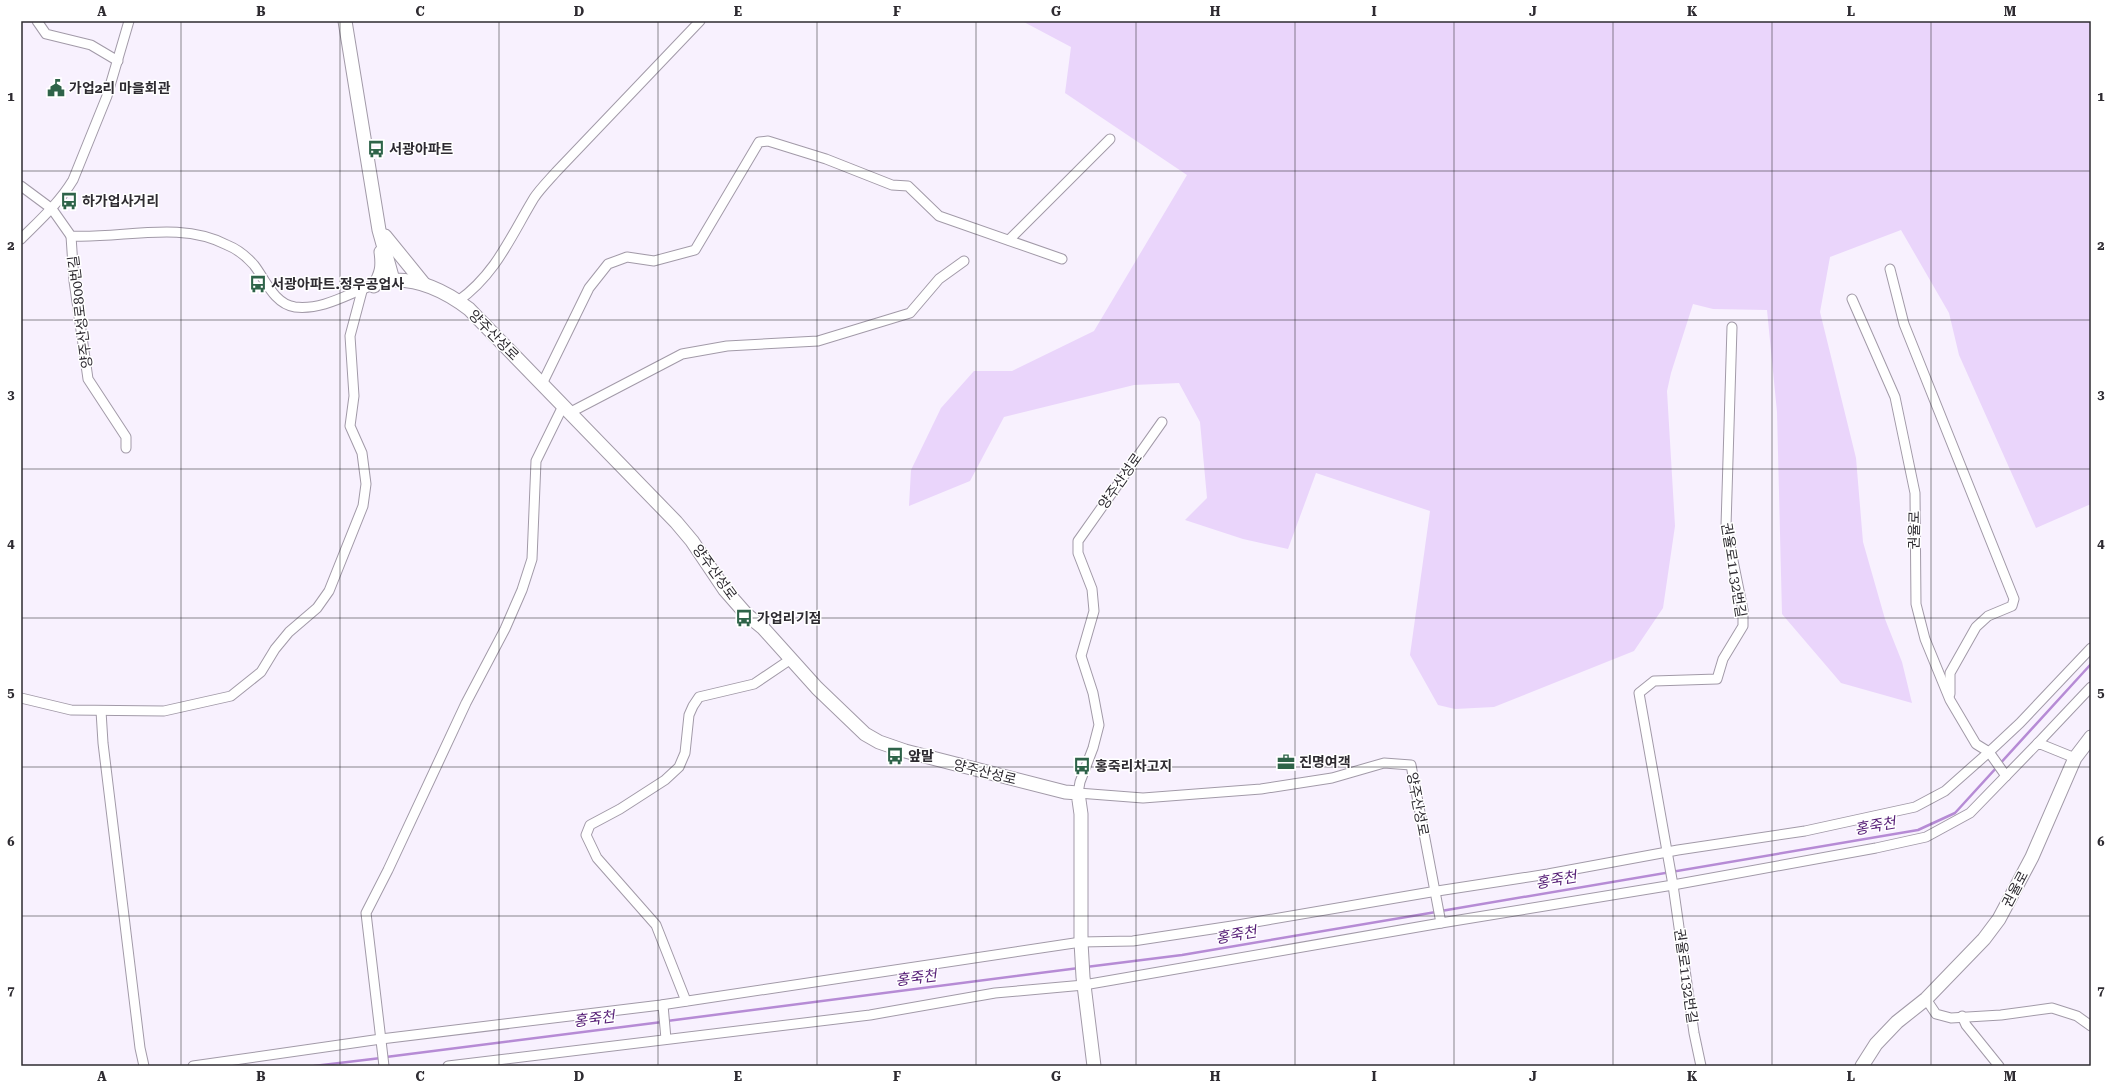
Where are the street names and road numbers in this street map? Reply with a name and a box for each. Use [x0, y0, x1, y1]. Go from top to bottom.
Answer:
street label: 양주산성로800번길 [65, 255, 95, 369]
street label: 양주산성로 [466, 307, 523, 364]
street label: 양주산성로 [1095, 450, 1145, 512]
street label: 권율로 [1906, 510, 1922, 549]
street label: 권율로1132번길 [1719, 521, 1749, 619]
street label: 양주산성로 [690, 541, 740, 603]
street label: 양주산성로 [952, 756, 1018, 788]
street label: 양주산성로 [1404, 771, 1432, 837]
street label: 권율로 [1999, 868, 2031, 910]
street label: 권율로1132번길 [1671, 927, 1701, 1025]

